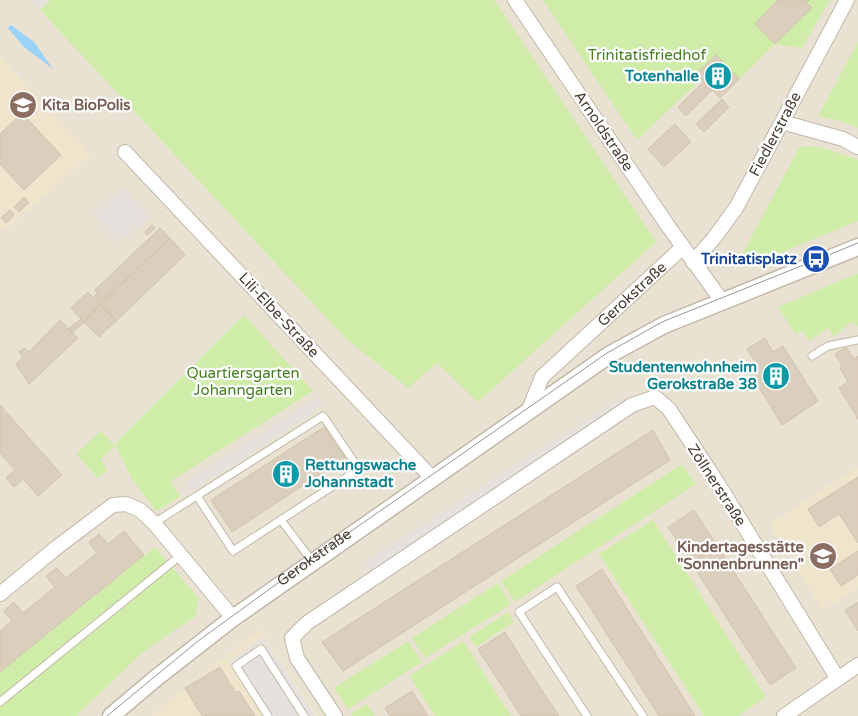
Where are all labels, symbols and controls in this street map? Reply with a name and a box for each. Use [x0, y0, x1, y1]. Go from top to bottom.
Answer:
park label: Trinitatisfriedhof [588, 46, 706, 64]
building icon: Totenhalle [703, 61, 733, 91]
place label: Totenhalle [624, 67, 700, 85]
street label: Arnoldstraße [571, 87, 637, 175]
street label: Fiedlerstraße [745, 89, 805, 179]
school or university icon: Kita BioPolis [8, 90, 38, 120]
place label: Kita BioPolis [42, 96, 130, 114]
bus stop icon: Trinitatisplatz [801, 244, 831, 274]
place label: Trinitatisplatz [700, 250, 798, 269]
street label: Gerokstraße [594, 258, 670, 330]
street label: Lili-Elbe-Straße [235, 269, 323, 361]
place label: Studentenwohnheim Gerokstraße 38 [609, 358, 758, 393]
building icon: Studentenwohnheim Gerokstraße 38 [761, 361, 791, 391]
park label: Quartiersgarten Johanngarten [186, 364, 300, 399]
street label: Zöllnerstraße [684, 441, 750, 529]
place label: Rettungswache Johannstadt [304, 456, 417, 491]
building icon: Rettungswache Johannstadt [271, 459, 301, 489]
street label: Gerokstraße [273, 525, 355, 590]
place label: Kindertagesstätte "Sonnenbrunnen" [677, 538, 805, 573]
school or university icon: Kindertagesstätte "Sonnenbrunnen" [808, 541, 838, 571]

